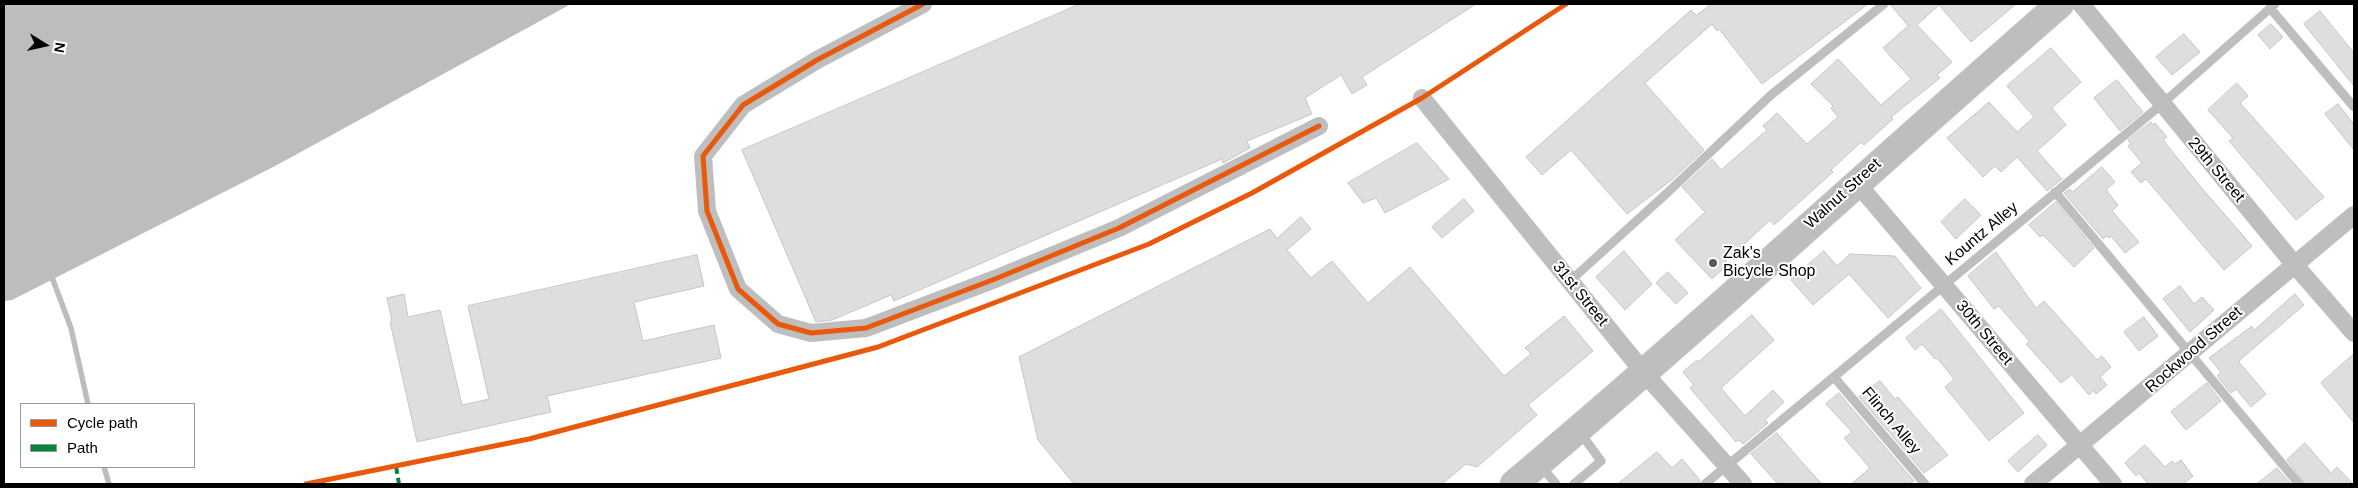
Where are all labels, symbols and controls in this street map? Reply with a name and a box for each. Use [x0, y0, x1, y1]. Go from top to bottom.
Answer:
north arrow [20, 20, 70, 70]
text: N [51, 41, 69, 54]
street label: 29th Street [2183, 134, 2249, 206]
street label: Walnut Street [1801, 155, 1885, 233]
street label: Kountz Alley [1942, 198, 2022, 270]
place label: Zak's Bicycle Shop [1723, 244, 1815, 282]
marker: Zak's Bicycle Shop [1707, 257, 1719, 269]
street label: 31st Street [1548, 258, 1612, 330]
street label: 30th Street [1951, 297, 2017, 369]
street label: Rockwood Street [2142, 303, 2246, 397]
street label: Flinch Alley [1857, 383, 1925, 459]
legend [20, 403, 195, 468]
text: Cycle path [67, 414, 138, 431]
text: Path [67, 439, 98, 456]

